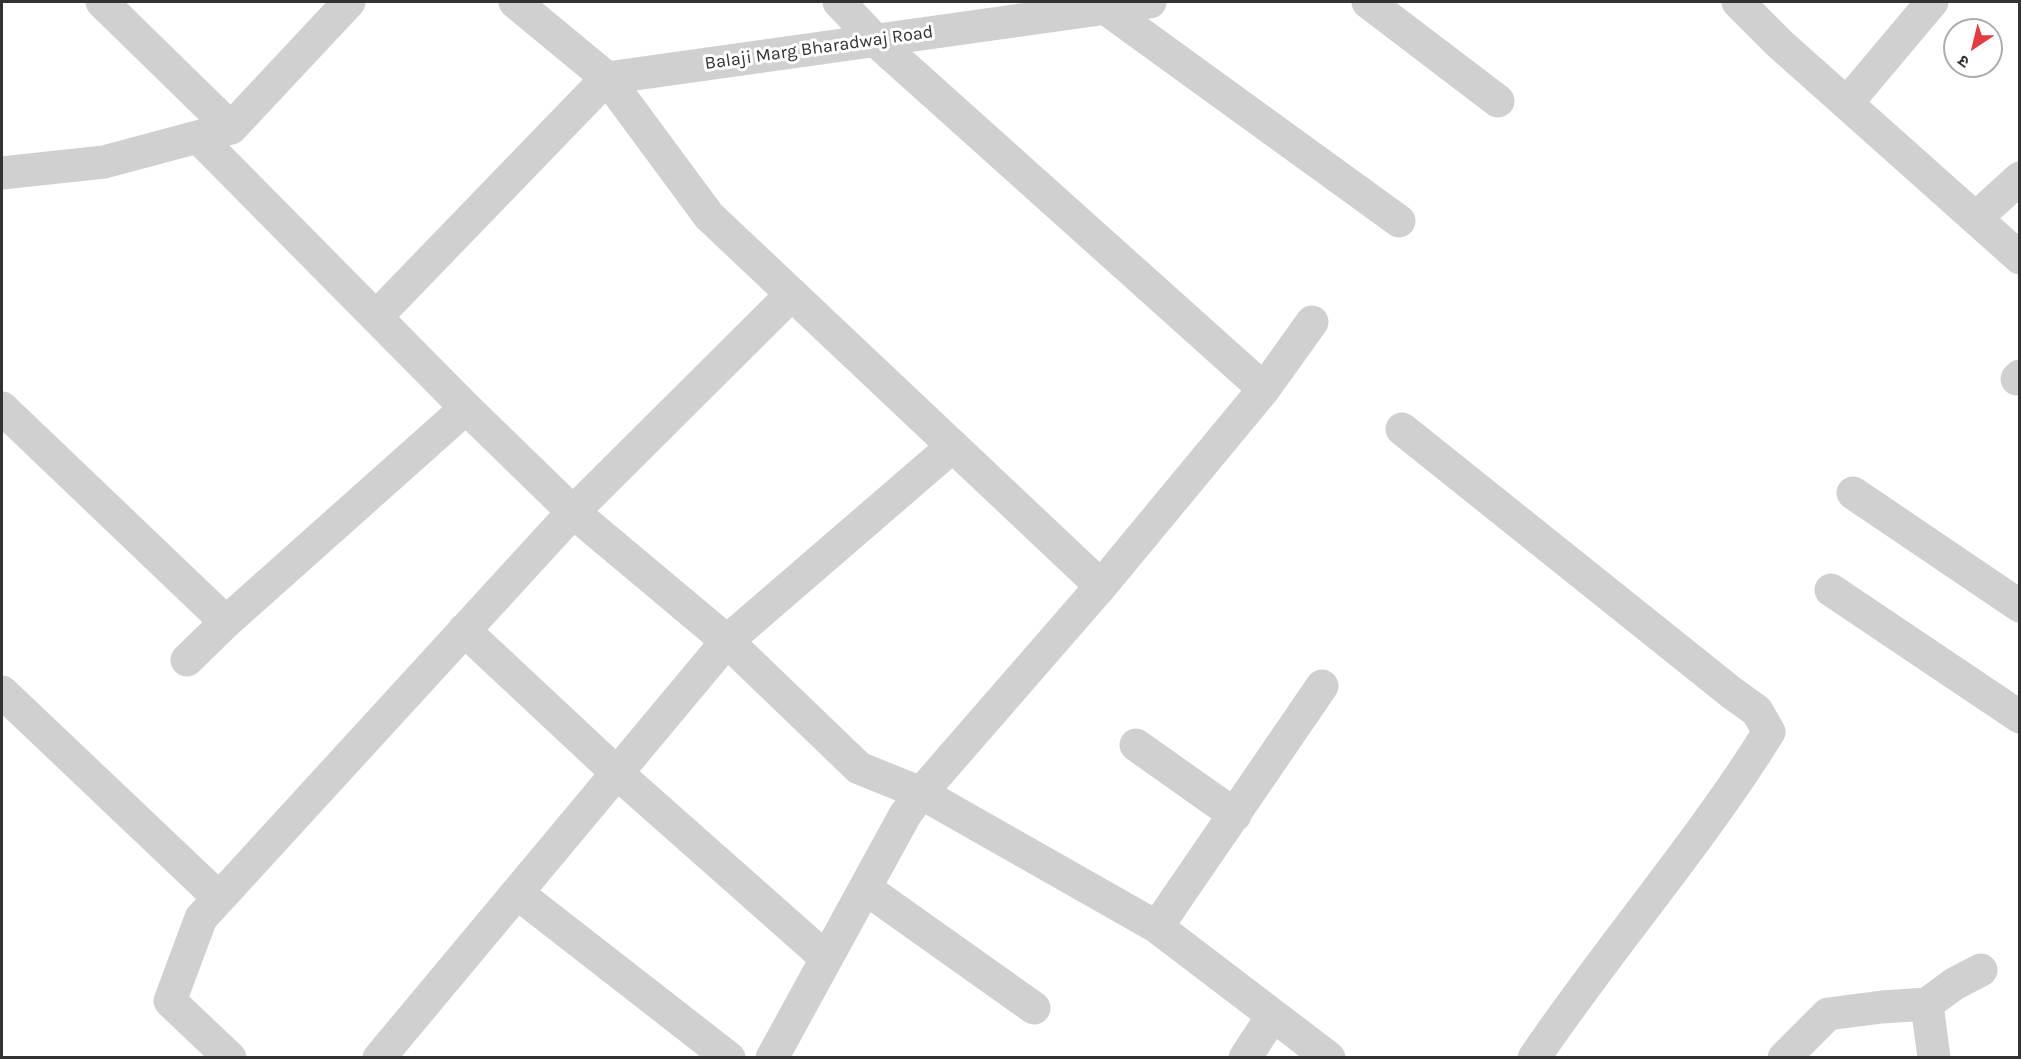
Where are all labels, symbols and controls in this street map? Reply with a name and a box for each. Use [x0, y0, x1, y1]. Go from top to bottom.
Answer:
north arrow [1943, 18, 2003, 78]
street label: Balaji Marg Bharadwaj Road [703, 21, 935, 75]
text: उ [1954, 51, 1973, 72]

